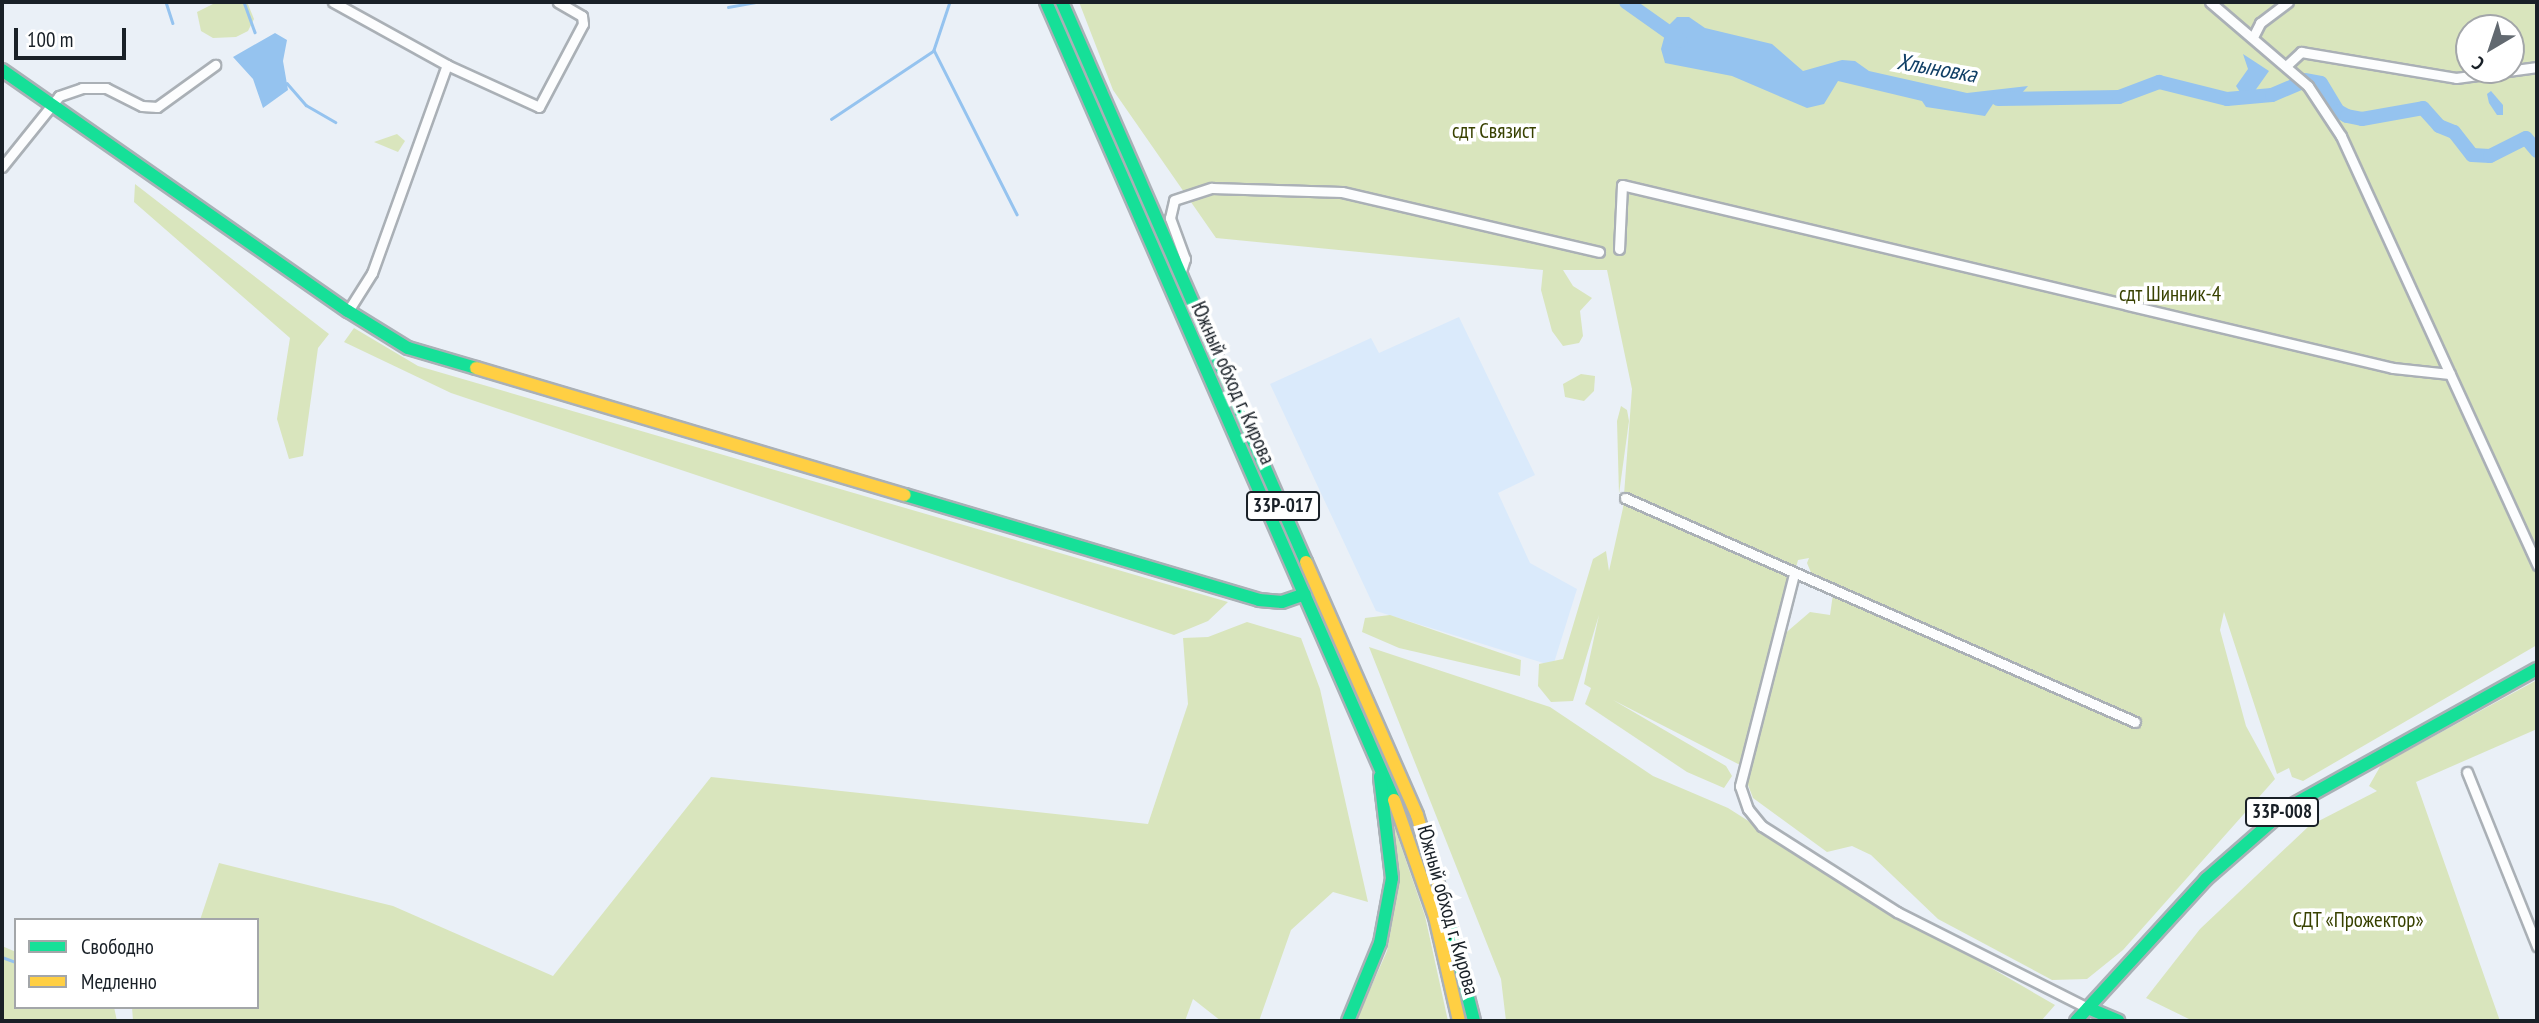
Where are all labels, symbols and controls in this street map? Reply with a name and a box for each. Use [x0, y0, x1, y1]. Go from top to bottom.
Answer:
scale bar [18, 14, 130, 58]
north arrow [2455, 14, 2525, 84]
text: 100 m [27, 26, 73, 53]
water label: Хлыновка [1895, 47, 1979, 89]
text: С [2467, 52, 2489, 76]
park label: сдт Связист [1452, 118, 1536, 144]
park label: сдт Шинник-4 [2119, 281, 2221, 307]
street label: Южный обход г. Кирова [1185, 297, 1281, 469]
road number: 33Р-017 [1244, 491, 1322, 522]
road number: 33Р-008 [2244, 796, 2320, 828]
street label: Южный обход г. Кирова [1411, 821, 1485, 999]
park label: СДТ «Прожектор» [2292, 907, 2424, 933]
legend [14, 918, 259, 1009]
text: Свободно [81, 933, 154, 960]
text: Медленно [81, 968, 157, 995]

